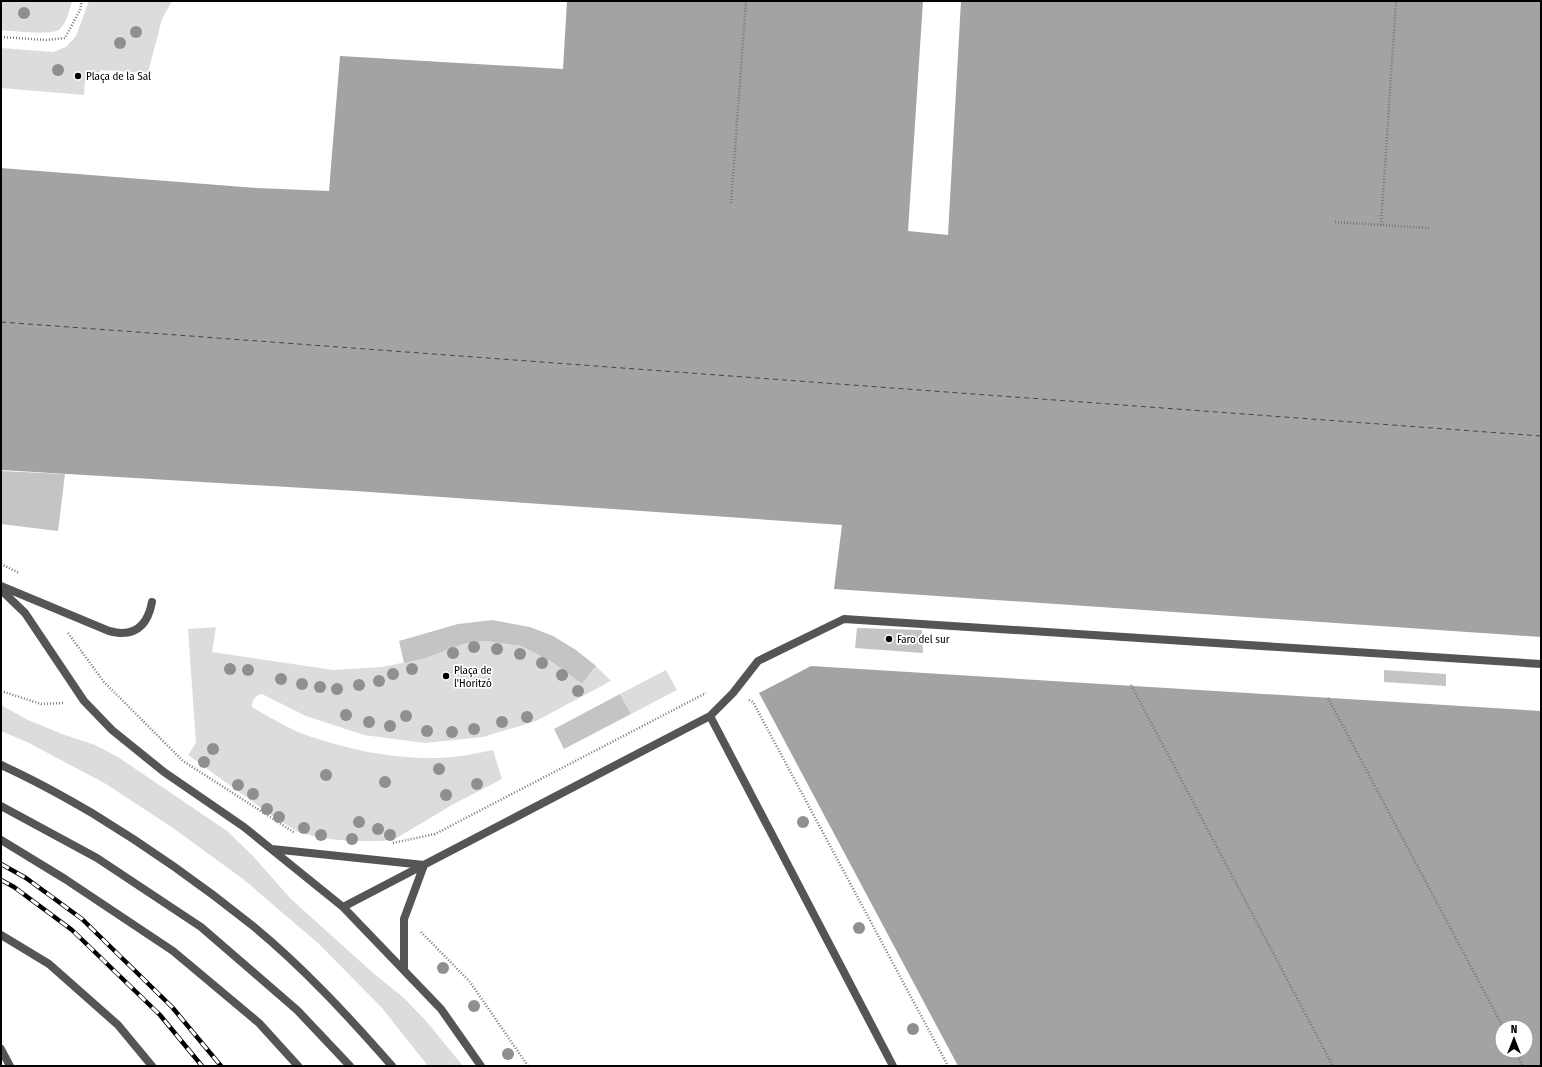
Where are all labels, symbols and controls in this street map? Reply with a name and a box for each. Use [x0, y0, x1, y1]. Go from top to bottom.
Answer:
place label: Plaça de la Sal [86, 70, 151, 83]
marker: Plaça de la Sal [73, 71, 83, 81]
place label: Faro del sur [897, 633, 950, 646]
marker: Faro del sur [884, 634, 894, 644]
place label: Plaça de l'Horitzó [454, 664, 492, 690]
marker: Plaça de l'Horitzó [441, 671, 451, 681]
north arrow [1494, 1019, 1534, 1059]
text: N [1511, 1023, 1517, 1036]

